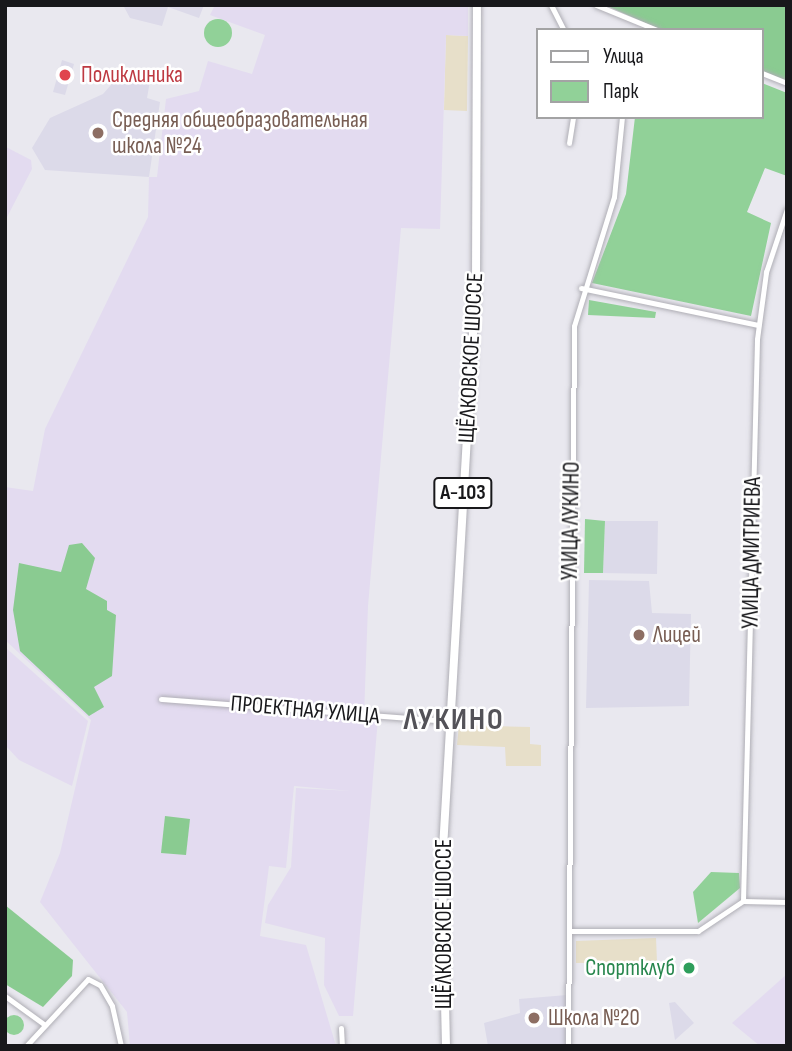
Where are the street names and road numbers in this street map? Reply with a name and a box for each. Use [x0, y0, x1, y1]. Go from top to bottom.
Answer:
street label: ЩЁЛКОВСКОЕ ШОССЕ [453, 272, 489, 444]
street label: УЛИЦА ЛУКИНО [556, 461, 586, 581]
road number: А-103 [433, 476, 493, 510]
street label: УЛИЦА ДМИТРИЕВА [737, 477, 767, 629]
street label: ПРОЕКТНАЯ УЛИЦА [229, 690, 381, 730]
street label: ЩЁЛКОВСКОЕ ШОССЕ [430, 839, 458, 1009]

